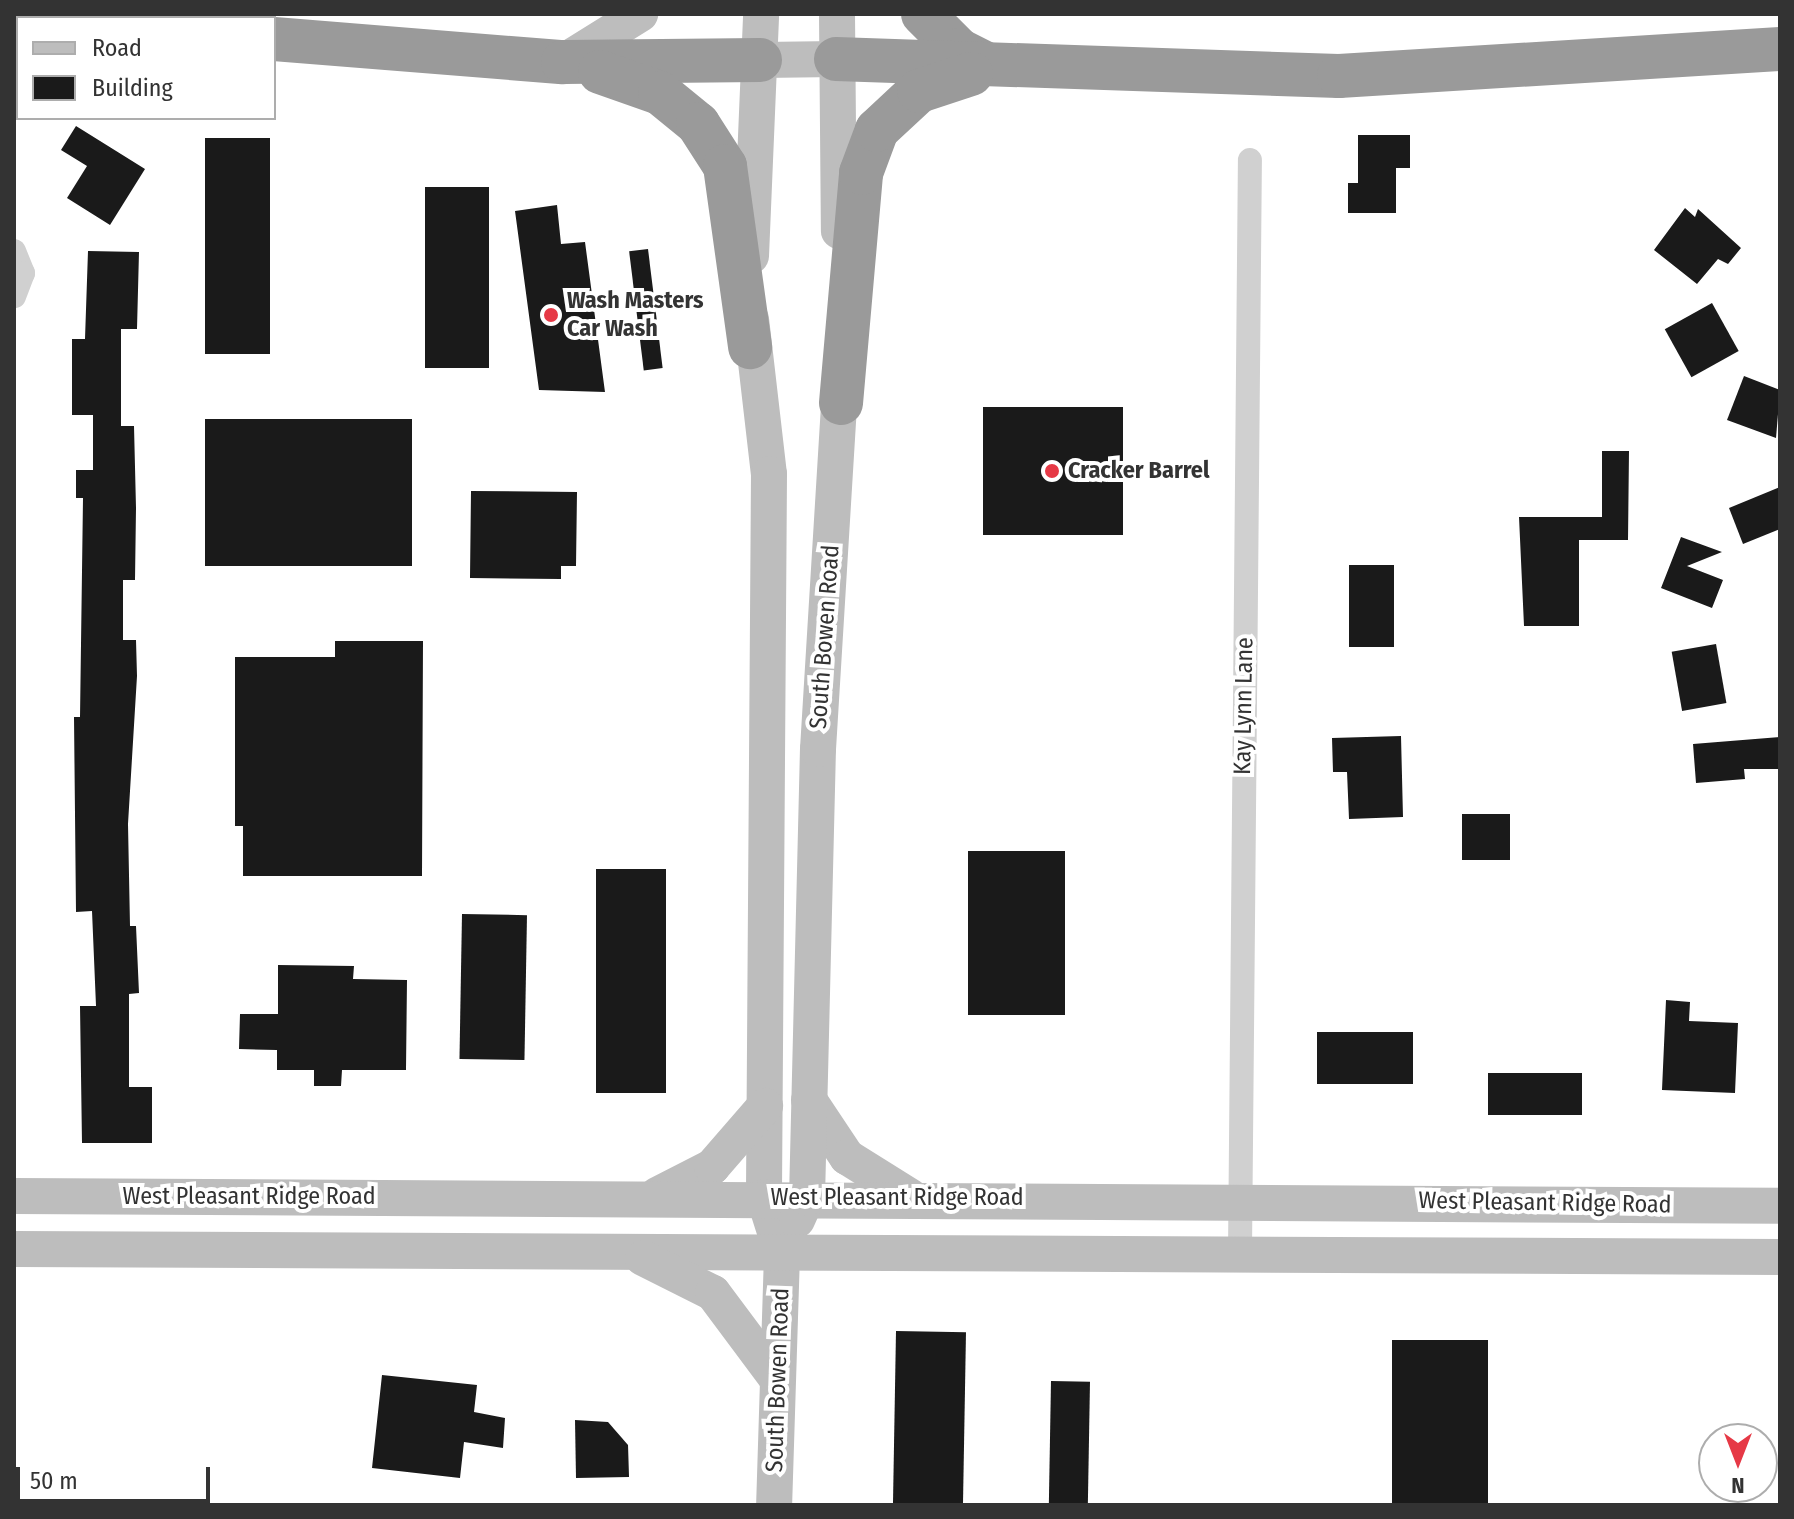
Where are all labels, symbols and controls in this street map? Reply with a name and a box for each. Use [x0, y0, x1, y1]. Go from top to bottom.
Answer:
legend [16, 16, 276, 120]
text: Road [92, 34, 142, 62]
text: Building [92, 74, 173, 102]
place label: Wash Masters Car Wash [567, 287, 704, 343]
marker: Wash Masters Car Wash [542, 306, 560, 324]
place label: Cracker Barrel [1068, 457, 1210, 485]
marker: Cracker Barrel [1043, 462, 1061, 480]
street label: South Bowen Road [804, 544, 846, 730]
street label: Kay Lynn Lane [1228, 637, 1260, 775]
street label: West Pleasant Ridge Road [122, 1183, 376, 1211]
street label: West Pleasant Ridge Road [770, 1184, 1024, 1212]
street label: West Pleasant Ridge Road [1418, 1186, 1672, 1220]
street label: South Bowen Road [760, 1287, 796, 1473]
north arrow [1698, 1423, 1778, 1503]
scale bar [20, 1451, 214, 1501]
text: 50 m [30, 1467, 78, 1495]
text: N [1731, 1472, 1745, 1499]

